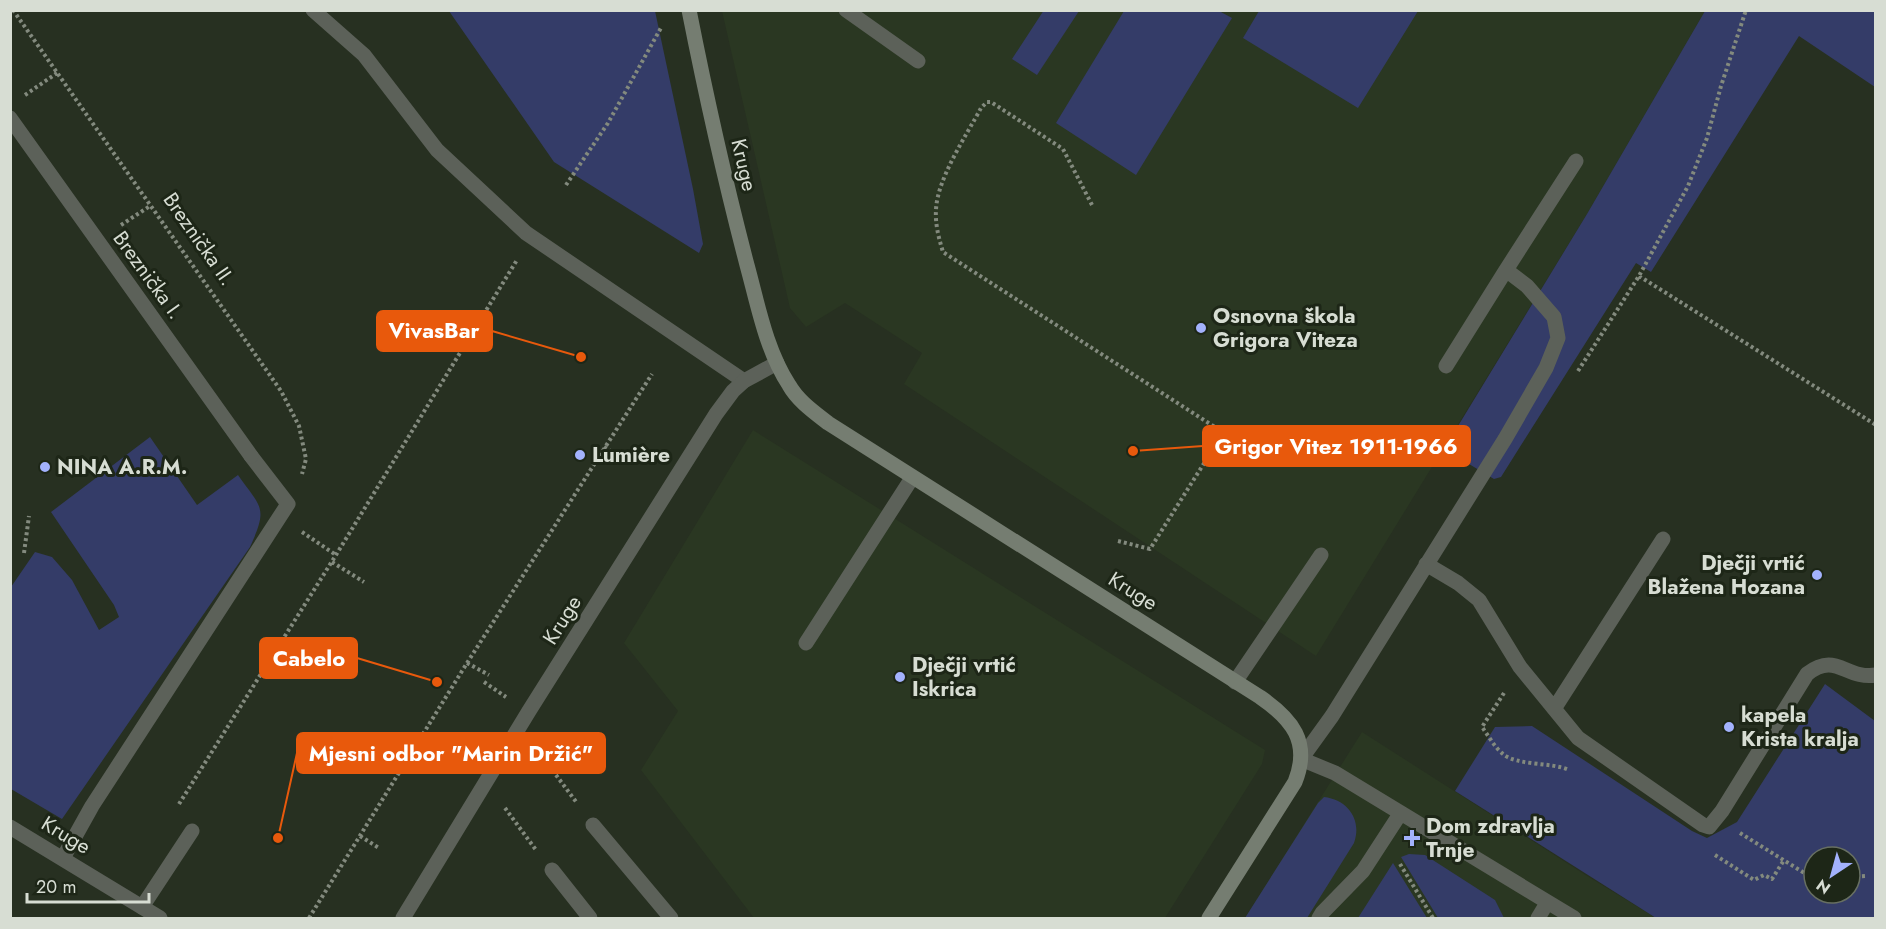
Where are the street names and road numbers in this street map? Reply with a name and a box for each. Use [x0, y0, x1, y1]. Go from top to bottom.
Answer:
street label: Kruge [723, 136, 765, 194]
street label: Breznička II. [156, 186, 242, 292]
street label: Breznička I. [106, 225, 190, 325]
street label: Kruge [1103, 564, 1164, 618]
street label: Kruge [535, 589, 589, 650]
street label: Kruge [36, 809, 97, 862]

